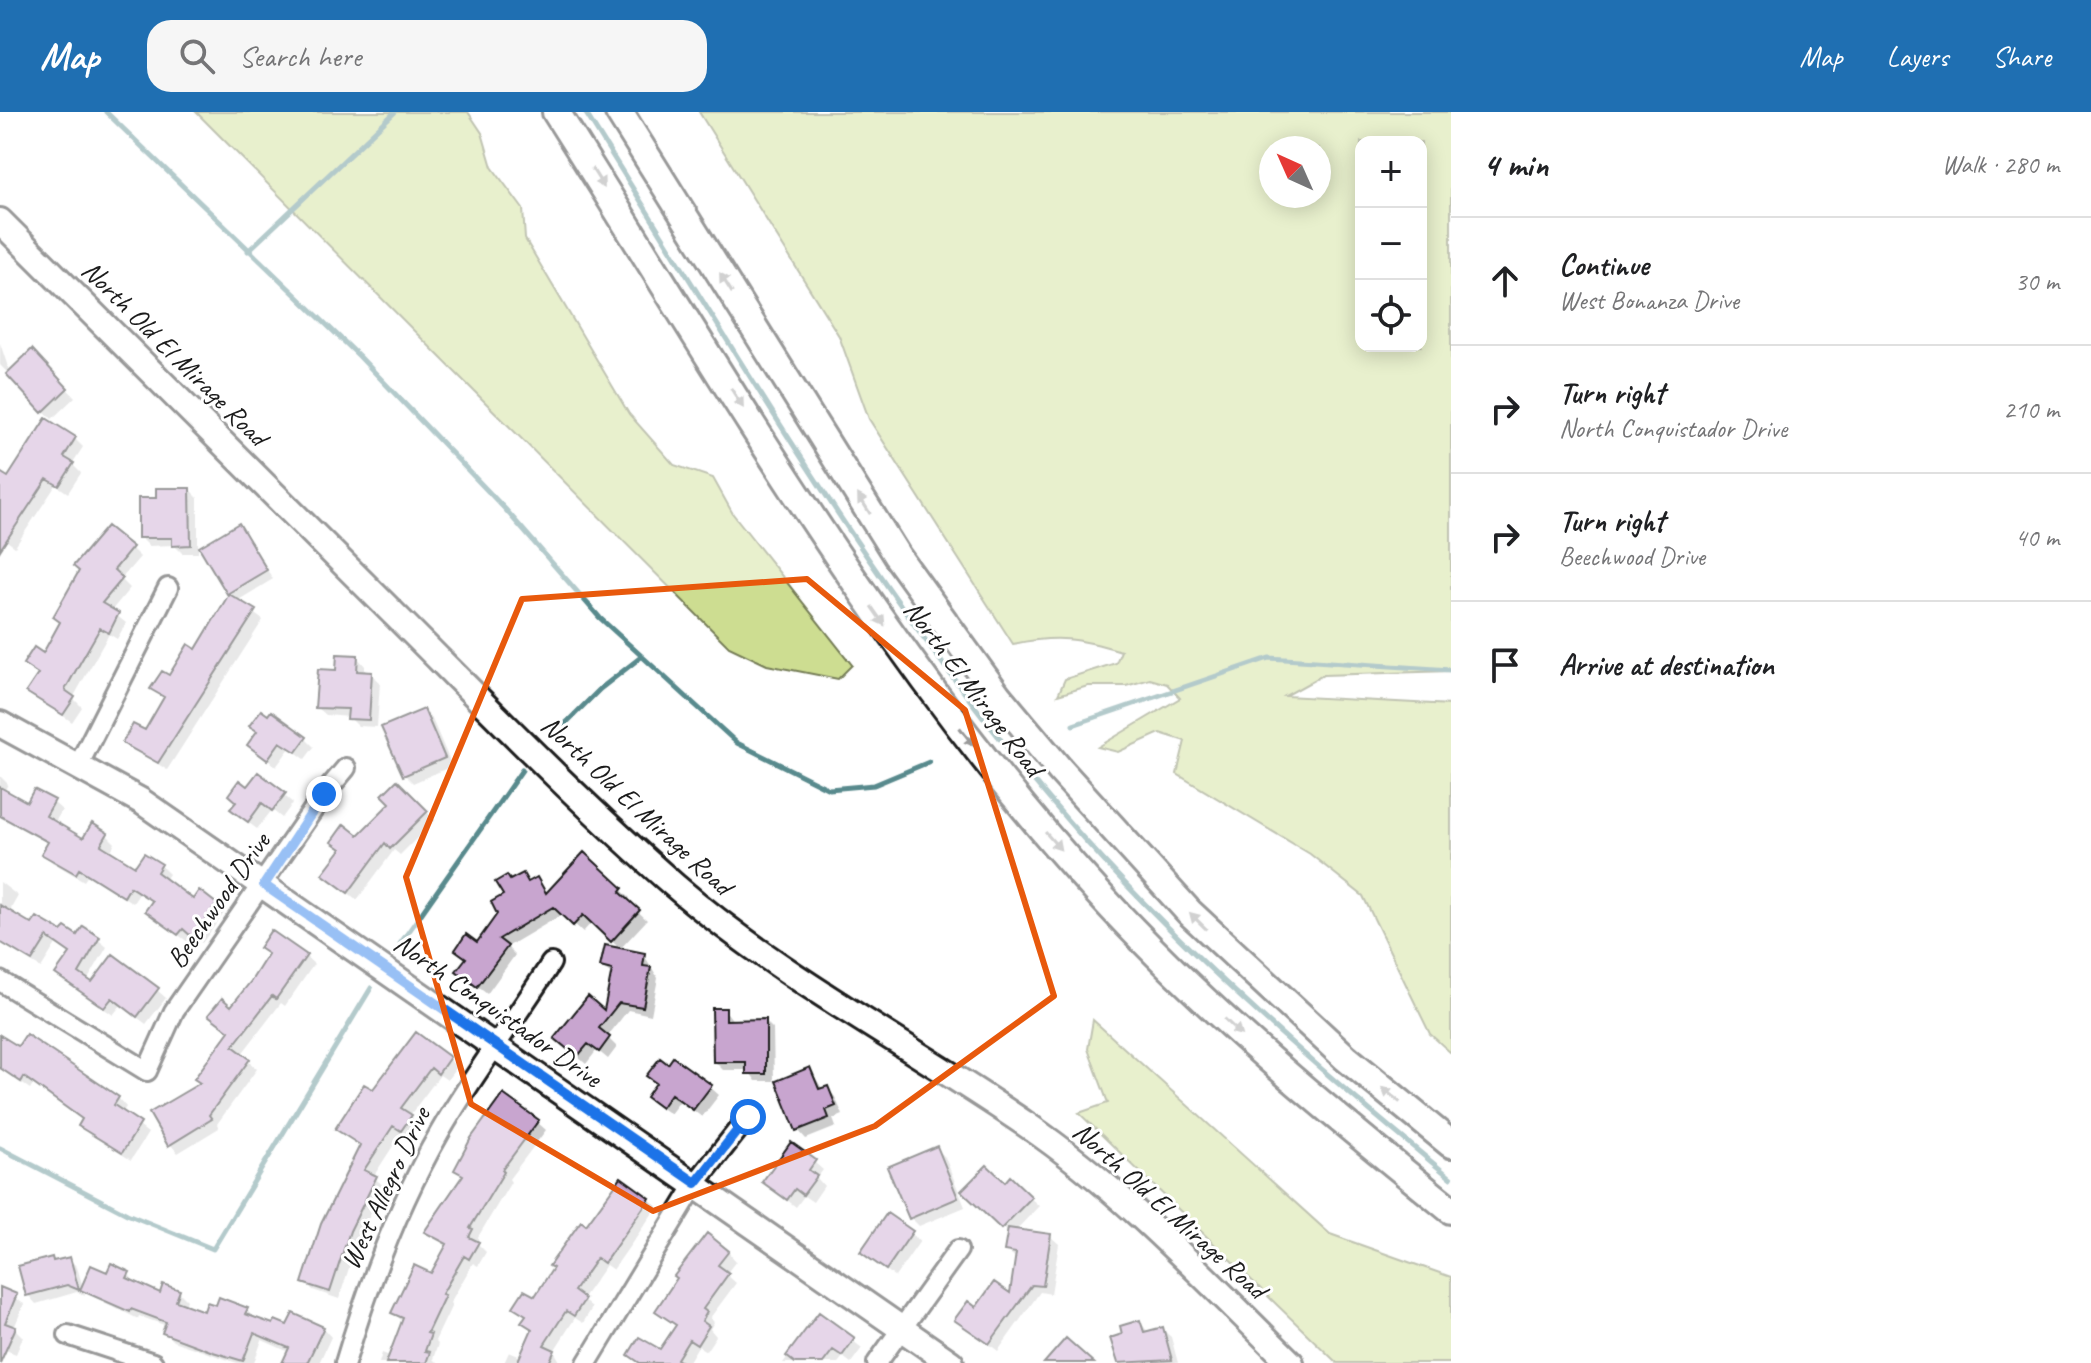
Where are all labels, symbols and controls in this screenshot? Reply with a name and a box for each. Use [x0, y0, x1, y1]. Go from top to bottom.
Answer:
search box [147, 20, 707, 92]
text: Map [40, 33, 99, 80]
icon: search [175, 34, 219, 78]
text: Search here [239, 37, 361, 75]
text: Map [1800, 39, 1843, 74]
text: Layers [1887, 39, 1948, 74]
text: Share [1992, 39, 2051, 74]
north arrow [1259, 136, 1331, 208]
map controls [1355, 136, 1427, 352]
button: + [1355, 136, 1427, 208]
text: 4 min [1483, 143, 1548, 186]
text: Walk · 280 m [1942, 148, 2059, 181]
one-way arrow [591, 167, 605, 189]
button: − [1355, 208, 1427, 280]
text: Continue [1559, 246, 1649, 284]
street label: North Old El Mirage Road [75, 253, 278, 456]
icon: ahead [1483, 259, 1527, 303]
text: 30 m [2015, 265, 2059, 298]
one-way arrow [720, 272, 734, 294]
button: locate [1355, 280, 1427, 352]
text: West Bonanza Drive [1559, 284, 1739, 317]
text: Turn right [1559, 374, 1664, 412]
one-way arrow [729, 387, 743, 409]
icon: right [1483, 387, 1527, 431]
text: 210 m [2003, 393, 2059, 426]
text: North Conquistador Drive [1559, 412, 1787, 445]
one-way arrow [858, 493, 872, 515]
text: Turn right [1559, 502, 1664, 540]
icon: right [1483, 515, 1527, 559]
text: 40 m [2015, 521, 2059, 554]
text: Beechwood Drive [1559, 540, 1705, 573]
street label: North El Mirage Road [896, 593, 1054, 786]
one-way arrow [870, 606, 885, 627]
icon: arrive [1483, 643, 1527, 687]
text: Arrive at destination [1559, 646, 1774, 684]
street label: North Old El Mirage Road [534, 707, 743, 905]
one-way arrow [958, 727, 974, 747]
route end [306, 776, 342, 812]
street label: Beechwood Drive [159, 824, 279, 974]
one-way arrow [1044, 830, 1061, 850]
one-way arrow [1189, 912, 1208, 931]
street label: North Conquistador Drive [387, 925, 610, 1096]
one-way arrow [1224, 1018, 1243, 1036]
one-way arrow [1381, 1087, 1401, 1104]
route start [730, 1099, 766, 1135]
street label: West Allegro Drive [332, 1100, 439, 1275]
street label: North Old El Mirage Road [1066, 1114, 1277, 1309]

